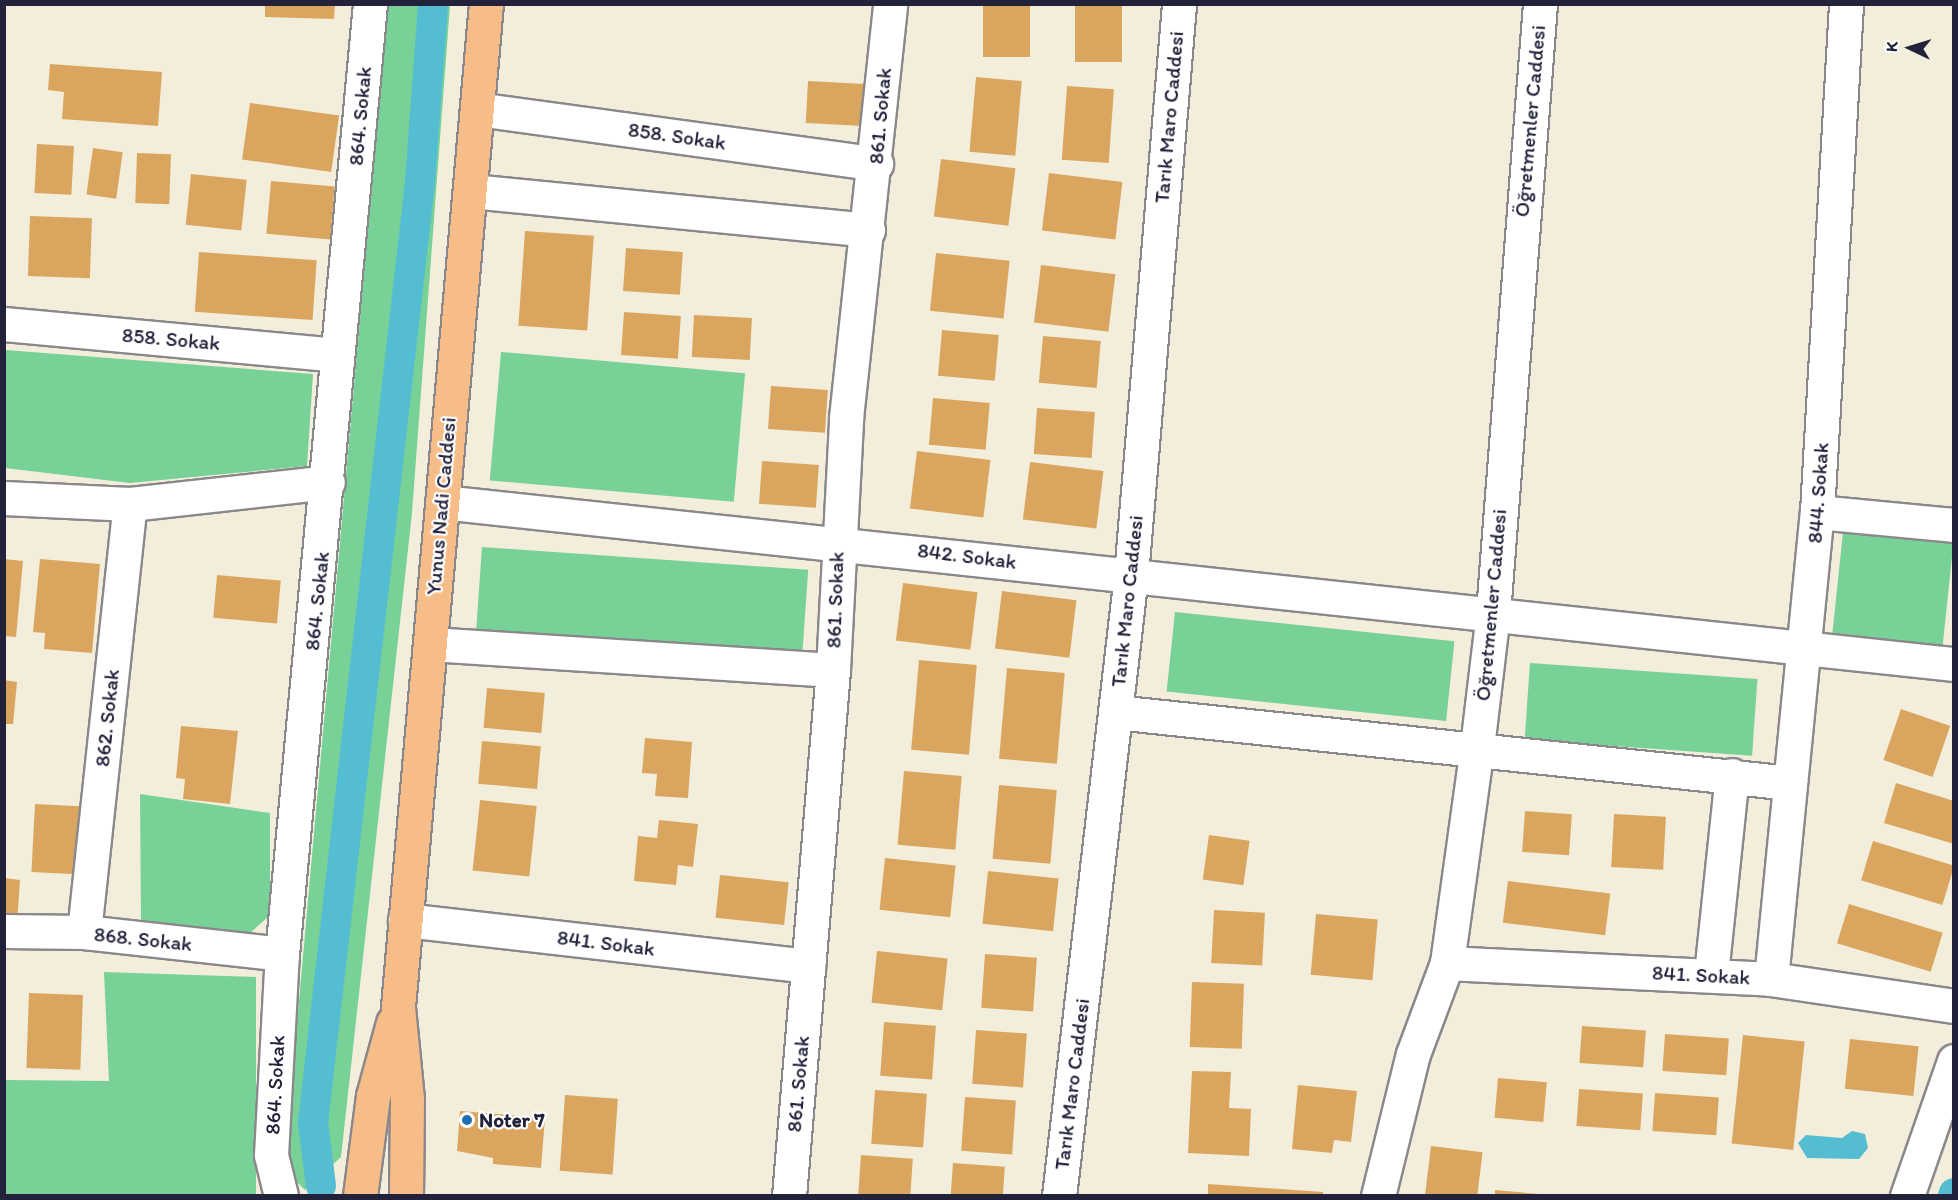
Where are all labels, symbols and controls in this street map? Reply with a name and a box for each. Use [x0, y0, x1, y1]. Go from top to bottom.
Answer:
north arrow [1880, 18, 1940, 78]
street label: Öğretmenler Caddesi [1509, 24, 1551, 218]
street label: Tarık Maro Caddesi [1149, 30, 1189, 204]
text: K [1882, 41, 1901, 52]
street label: 864. Sokak [343, 65, 377, 167]
street label: 861. Sokak [863, 67, 897, 165]
street label: 858. Sokak [627, 117, 727, 155]
street label: 858. Sokak [121, 322, 221, 356]
street label: Yunus Nadi Caddesi [421, 416, 461, 596]
street label: 844. Sokak [1802, 442, 1834, 544]
street label: Öğretmenler Caddesi [1470, 508, 1512, 702]
street label: Tarık Maro Caddesi [1105, 514, 1149, 688]
street label: 842. Sokak [916, 537, 1018, 575]
street label: 864. Sokak [299, 550, 335, 652]
street label: 861. Sokak [821, 551, 849, 649]
street label: 862. Sokak [89, 668, 125, 768]
street label: 868. Sokak [93, 921, 193, 957]
street label: 841. Sokak [556, 925, 656, 961]
street label: 841. Sokak [1651, 960, 1751, 990]
street label: Tarık Maro Caddesi [1049, 997, 1095, 1171]
street label: 864. Sokak [260, 1035, 290, 1135]
street label: 861. Sokak [781, 1035, 815, 1133]
place label: Noter 7 [479, 1107, 545, 1133]
marker: Noter 7 [460, 1113, 474, 1127]

